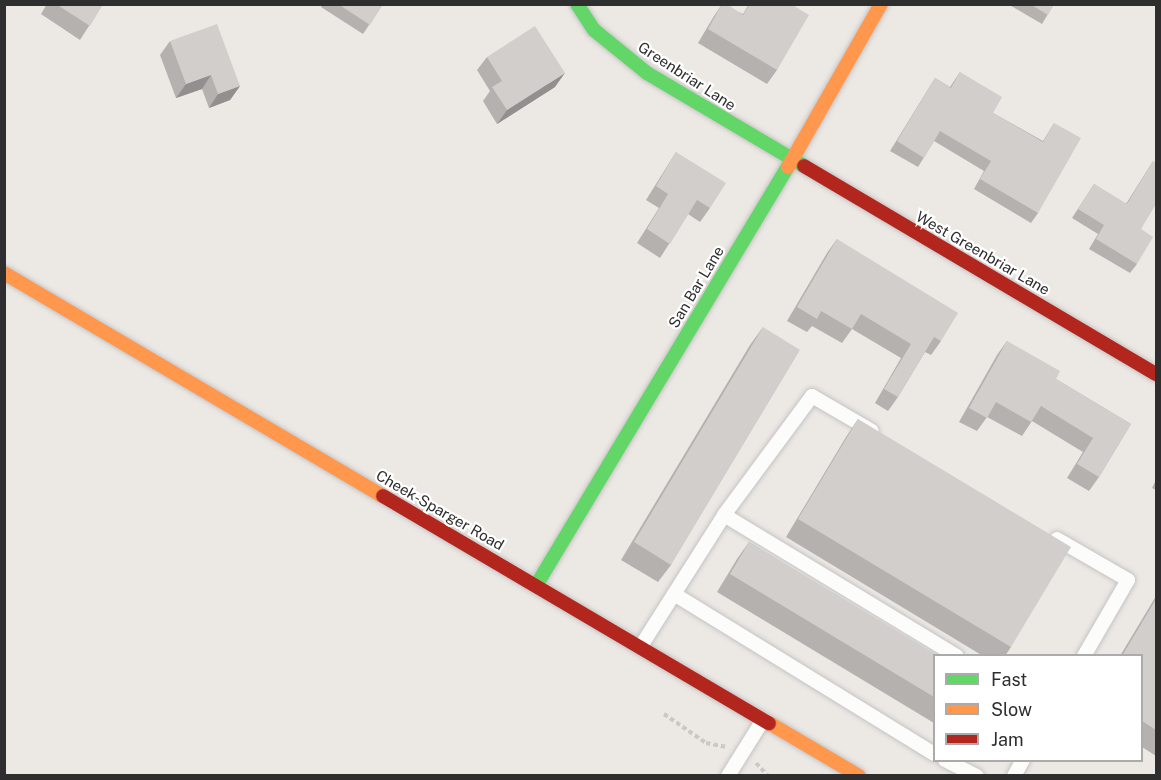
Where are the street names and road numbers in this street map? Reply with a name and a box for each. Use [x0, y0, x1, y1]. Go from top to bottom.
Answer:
street label: Greenbriar Lane [635, 38, 739, 114]
street label: West Greenbriar Lane [913, 207, 1053, 299]
street label: San Bar Lane [665, 243, 727, 331]
street label: Cheek-Sparger Road [373, 466, 507, 554]

